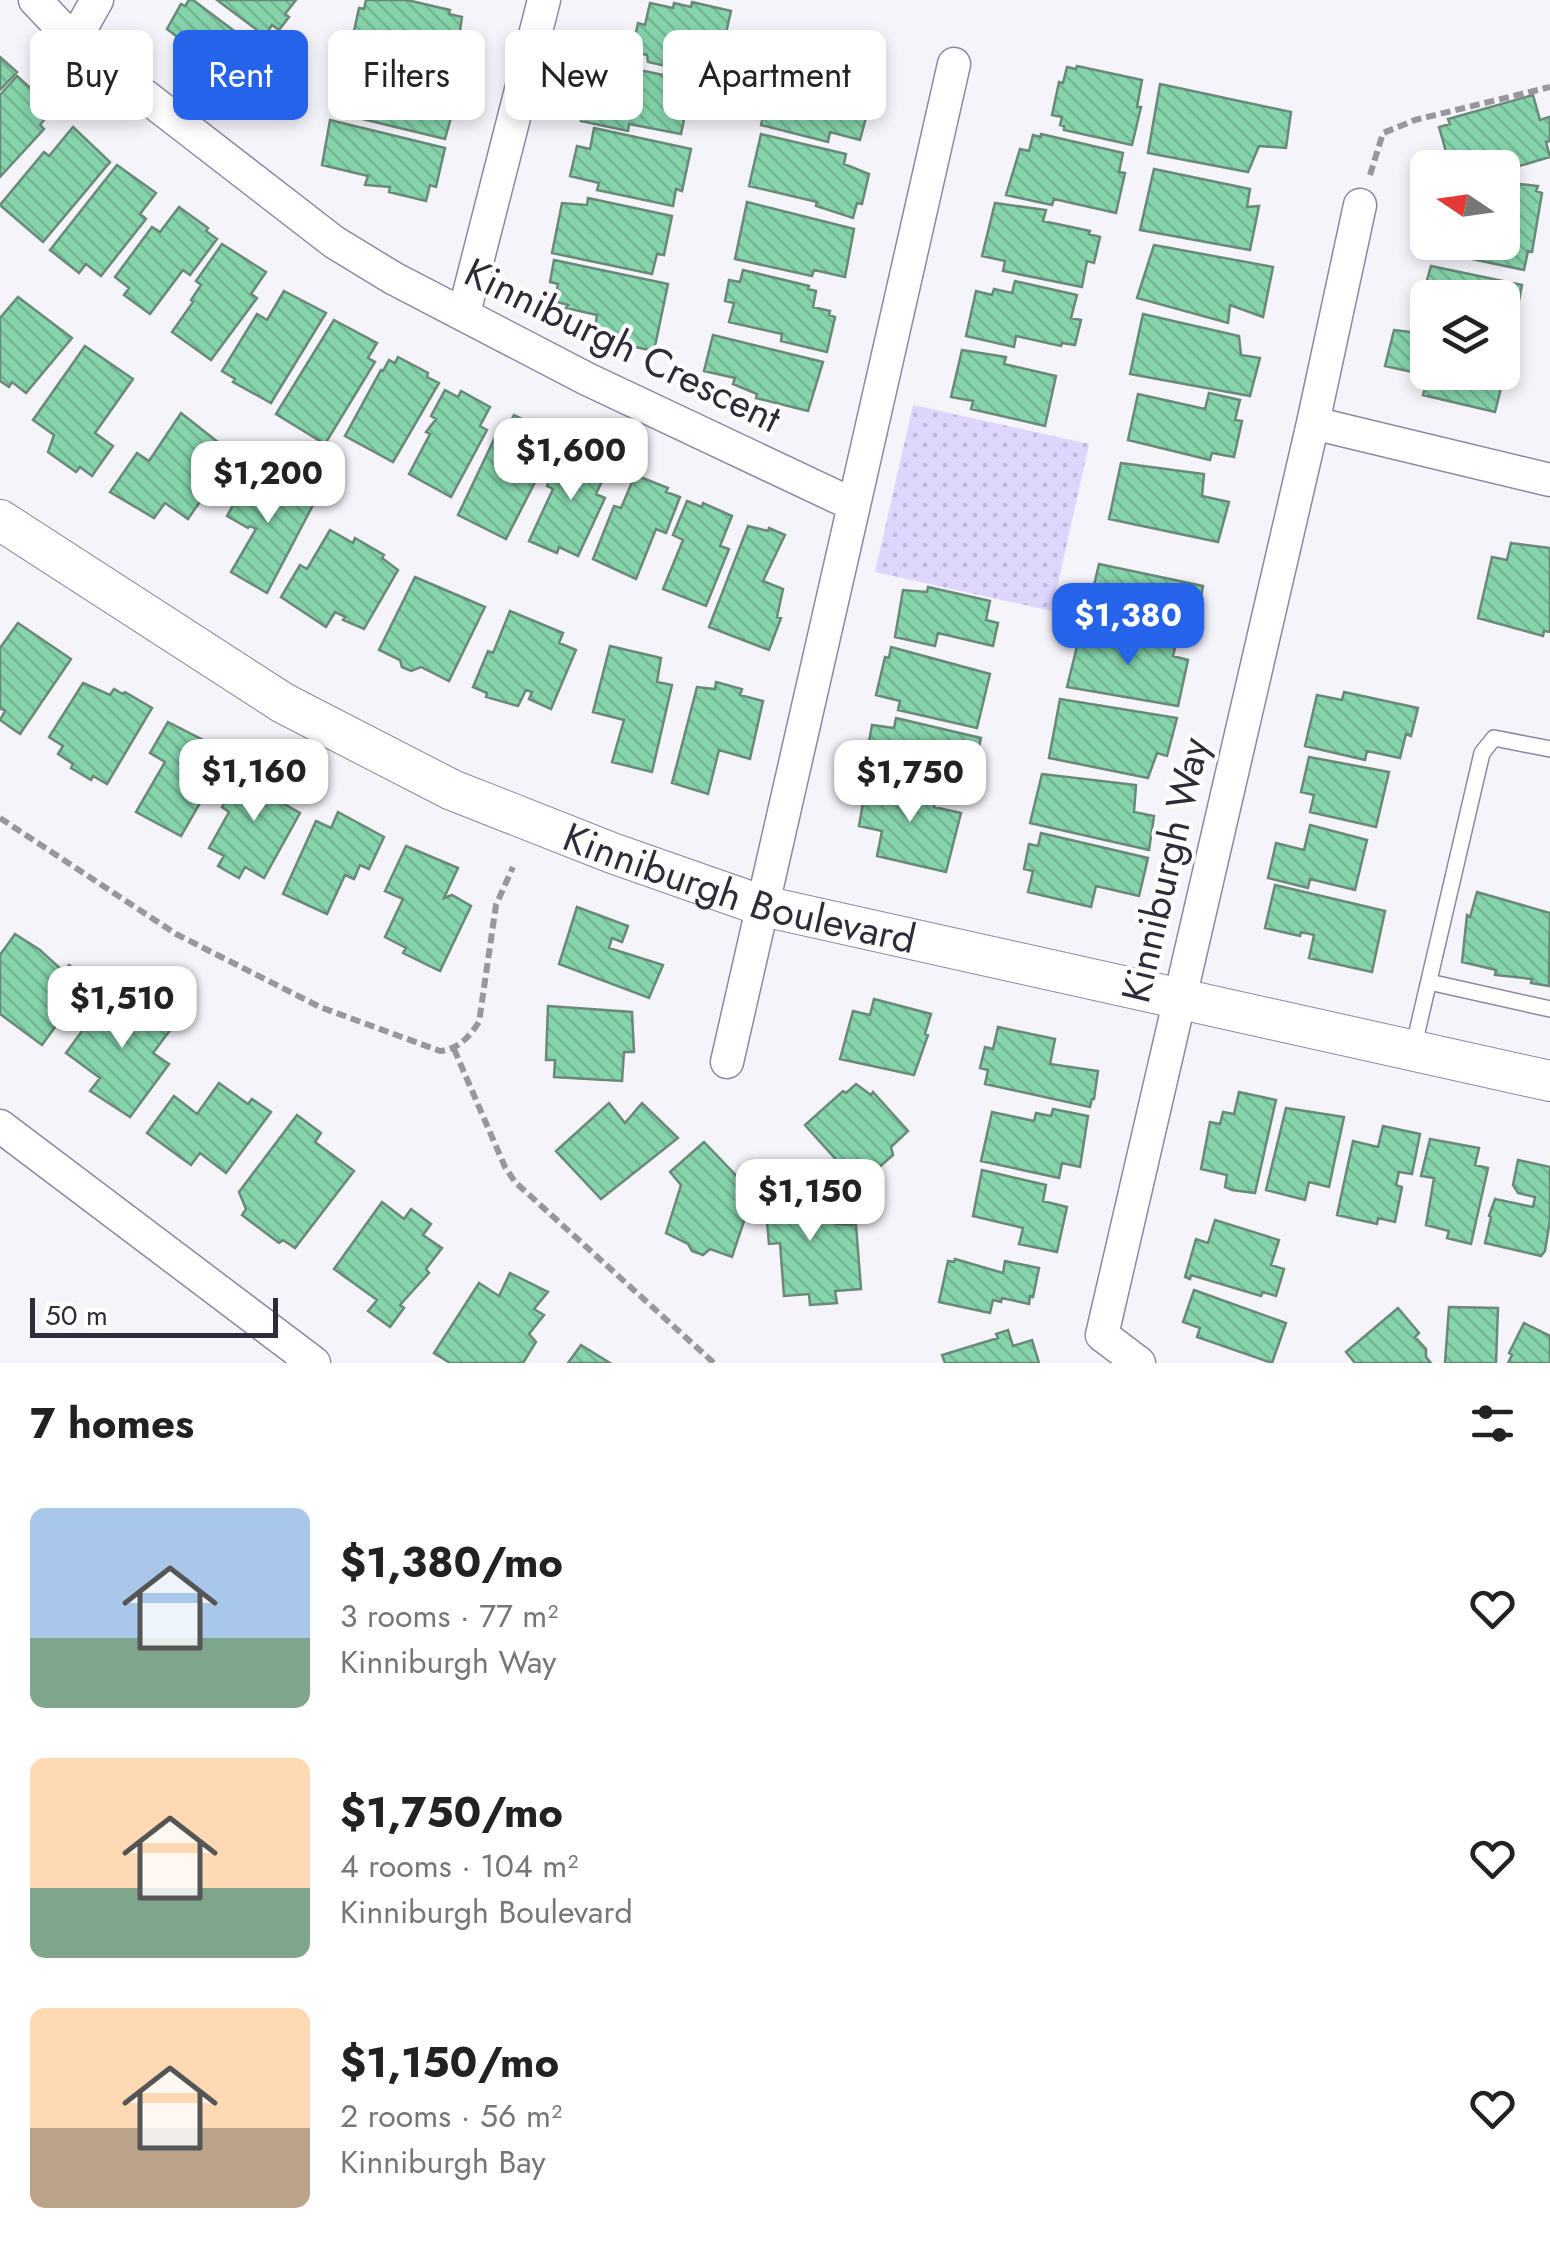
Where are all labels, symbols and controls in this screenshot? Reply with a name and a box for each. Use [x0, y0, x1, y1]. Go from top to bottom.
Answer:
chip: Buy [30, 30, 153, 120]
chip: Rent [173, 30, 308, 120]
chip: Filters [328, 30, 485, 120]
chip: New [505, 30, 643, 120]
chip: Apartment [663, 30, 886, 120]
north arrow [1410, 150, 1520, 260]
map controls [1410, 150, 1520, 390]
street label: Kinniburgh Crescent [455, 243, 791, 447]
button: layers [1410, 280, 1520, 390]
pin: $1,600 [490, 418, 652, 503]
text: $1,600 [516, 427, 626, 473]
pin: $1,200 [187, 441, 349, 526]
text: $1,200 [213, 450, 323, 496]
pin: $1,380 [1047, 583, 1209, 668]
text: $1,380 [1074, 592, 1182, 638]
street label: Kinniburgh Way [1106, 731, 1224, 1008]
pin: $1,160 [173, 739, 335, 824]
pin: $1,750 [829, 740, 991, 825]
text: $1,160 [201, 748, 307, 794]
text: $1,750 [856, 749, 964, 795]
street label: Kinniburgh Boulevard [555, 808, 921, 968]
pin: $1,510 [41, 966, 203, 1051]
text: $1,510 [70, 975, 174, 1021]
pin: $1,150 [729, 1159, 891, 1244]
text: $1,150 [758, 1168, 862, 1214]
scale bar [30, 1293, 278, 1338]
text: 50 m [45, 1295, 108, 1336]
text: 7 homes [30, 1393, 194, 1454]
icon: filters [1465, 1396, 1520, 1451]
text: $1,380/mo [340, 1532, 563, 1593]
icon: home [110, 1548, 230, 1668]
icon: heart [1465, 1581, 1520, 1636]
text: 3 rooms · 77 m² [340, 1593, 558, 1639]
text: Kinniburgh Way [340, 1639, 556, 1685]
text: $1,750/mo [340, 1782, 563, 1843]
icon: home [110, 1798, 230, 1918]
icon: heart [1465, 1831, 1520, 1886]
text: 4 rooms · 104 m² [340, 1843, 578, 1889]
text: Kinniburgh Boulevard [340, 1889, 633, 1935]
text: $1,150/mo [340, 2032, 559, 2093]
icon: home [110, 2048, 230, 2168]
icon: heart [1465, 2081, 1520, 2136]
text: 2 rooms · 56 m² [340, 2093, 562, 2139]
text: Kinniburgh Bay [340, 2139, 546, 2185]

